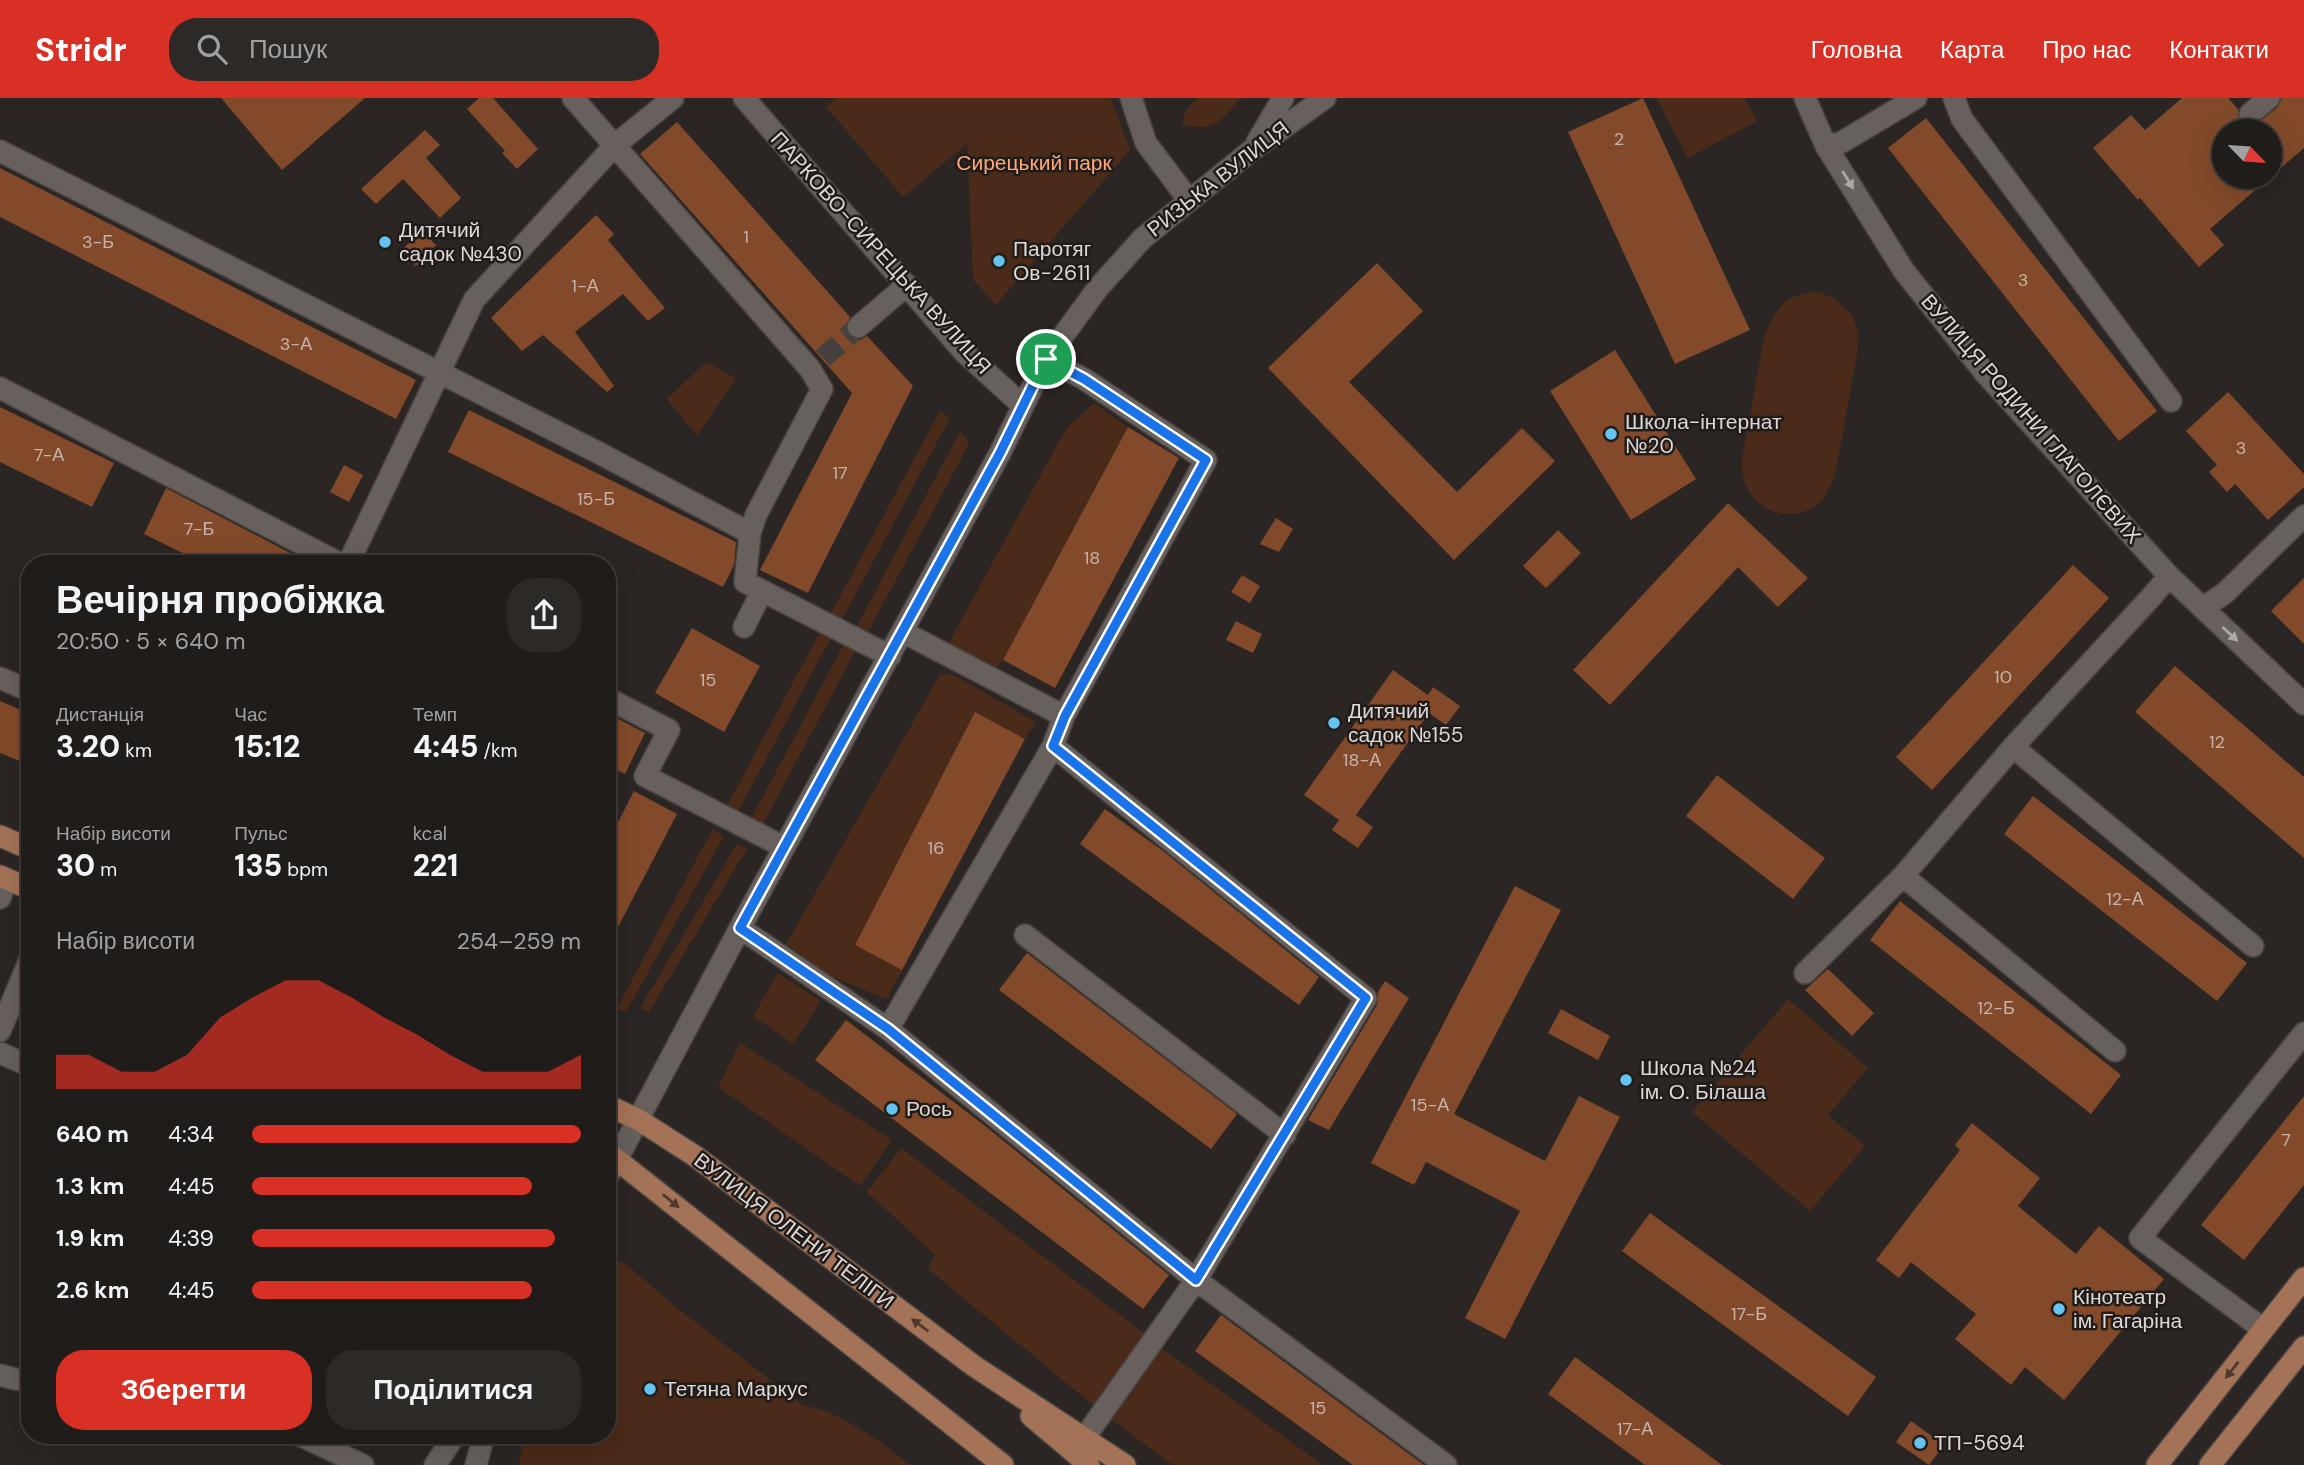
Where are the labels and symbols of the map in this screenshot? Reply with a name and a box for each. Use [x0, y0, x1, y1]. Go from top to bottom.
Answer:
street label: РИЗЬКА ВУЛИЦЯ [1141, 115, 1295, 243]
north arrow [2212, 119, 2282, 189]
street label: ПАРКОВО-СИРЕЦЬКА ВУЛИЦЯ [764, 126, 998, 380]
house number: 2 [1614, 127, 1624, 151]
park label: Сирецький парк [956, 149, 1112, 177]
one-way arrow [1841, 171, 1854, 190]
place label: Дитячий садок №430 [399, 216, 522, 268]
house number: 1 [743, 225, 749, 249]
house number: 3-Б [82, 230, 114, 254]
marker: Дитячий садок №430 [377, 234, 393, 250]
place label: Паротяг Ов-2611 [1013, 235, 1092, 287]
marker: Паротяг Ов-2611 [991, 253, 1007, 269]
house number: 3 [2018, 268, 2028, 292]
house number: 1-А [571, 274, 599, 298]
street label: ВУЛИЦЯ РОДИНИ ГЛАГОЛЄВИХ [1915, 288, 2147, 550]
pin [1016, 329, 1076, 389]
house number: 3-А [280, 332, 312, 356]
place label: Школа-інтернат №20 [1625, 408, 1782, 460]
marker: Школа-інтернат №20 [1603, 426, 1619, 442]
house number: 3 [2236, 436, 2246, 460]
house number: 7-А [34, 443, 64, 467]
house number: 17 [832, 461, 848, 485]
house number: 15-Б [577, 487, 615, 511]
house number: 7-Б [184, 517, 214, 541]
house number: 18 [1084, 546, 1100, 570]
one-way arrow [2221, 625, 2238, 641]
house number: 10 [1994, 665, 2012, 689]
house number: 15 [700, 668, 716, 692]
place label: Дитячий садок №155 [1348, 697, 1464, 749]
marker: Дитячий садок №155 [1326, 715, 1342, 731]
house number: 12 [2209, 730, 2225, 754]
house number: 18-А [1343, 748, 1381, 772]
house number: 16 [928, 836, 944, 860]
house number: 12-А [2106, 887, 2144, 911]
house number: 12-Б [1977, 996, 2015, 1020]
place label: Школа №24 ім. О. Білаша [1640, 1054, 1766, 1106]
marker: Школа №24 ім. О. Білаша [1618, 1072, 1634, 1088]
house number: 15-А [1411, 1093, 1449, 1117]
place label: Рось [906, 1095, 952, 1123]
marker: Рось [884, 1101, 900, 1117]
house number: 7 [2281, 1128, 2291, 1152]
street label: ВУЛИЦЯ ОЛЕНИ ТЕЛІГИ [688, 1146, 900, 1316]
one-way arrow [663, 1193, 680, 1208]
place label: Кінотеатр ім. Гагаріна [2073, 1283, 2183, 1335]
marker: Кінотеатр ім. Гагаріна [2051, 1301, 2067, 1317]
house number: 17-Б [1731, 1302, 1767, 1326]
one-way arrow [911, 1318, 929, 1332]
one-way arrow [2225, 1361, 2239, 1379]
place label: Тетяна Маркус [664, 1375, 808, 1403]
marker: Тетяна Маркус [642, 1381, 658, 1397]
house number: 15 [1310, 1396, 1326, 1420]
house number: 17-А [1617, 1417, 1653, 1441]
place label: ТП-5694 [1934, 1429, 2025, 1457]
marker: ТП-5694 [1912, 1435, 1928, 1451]

